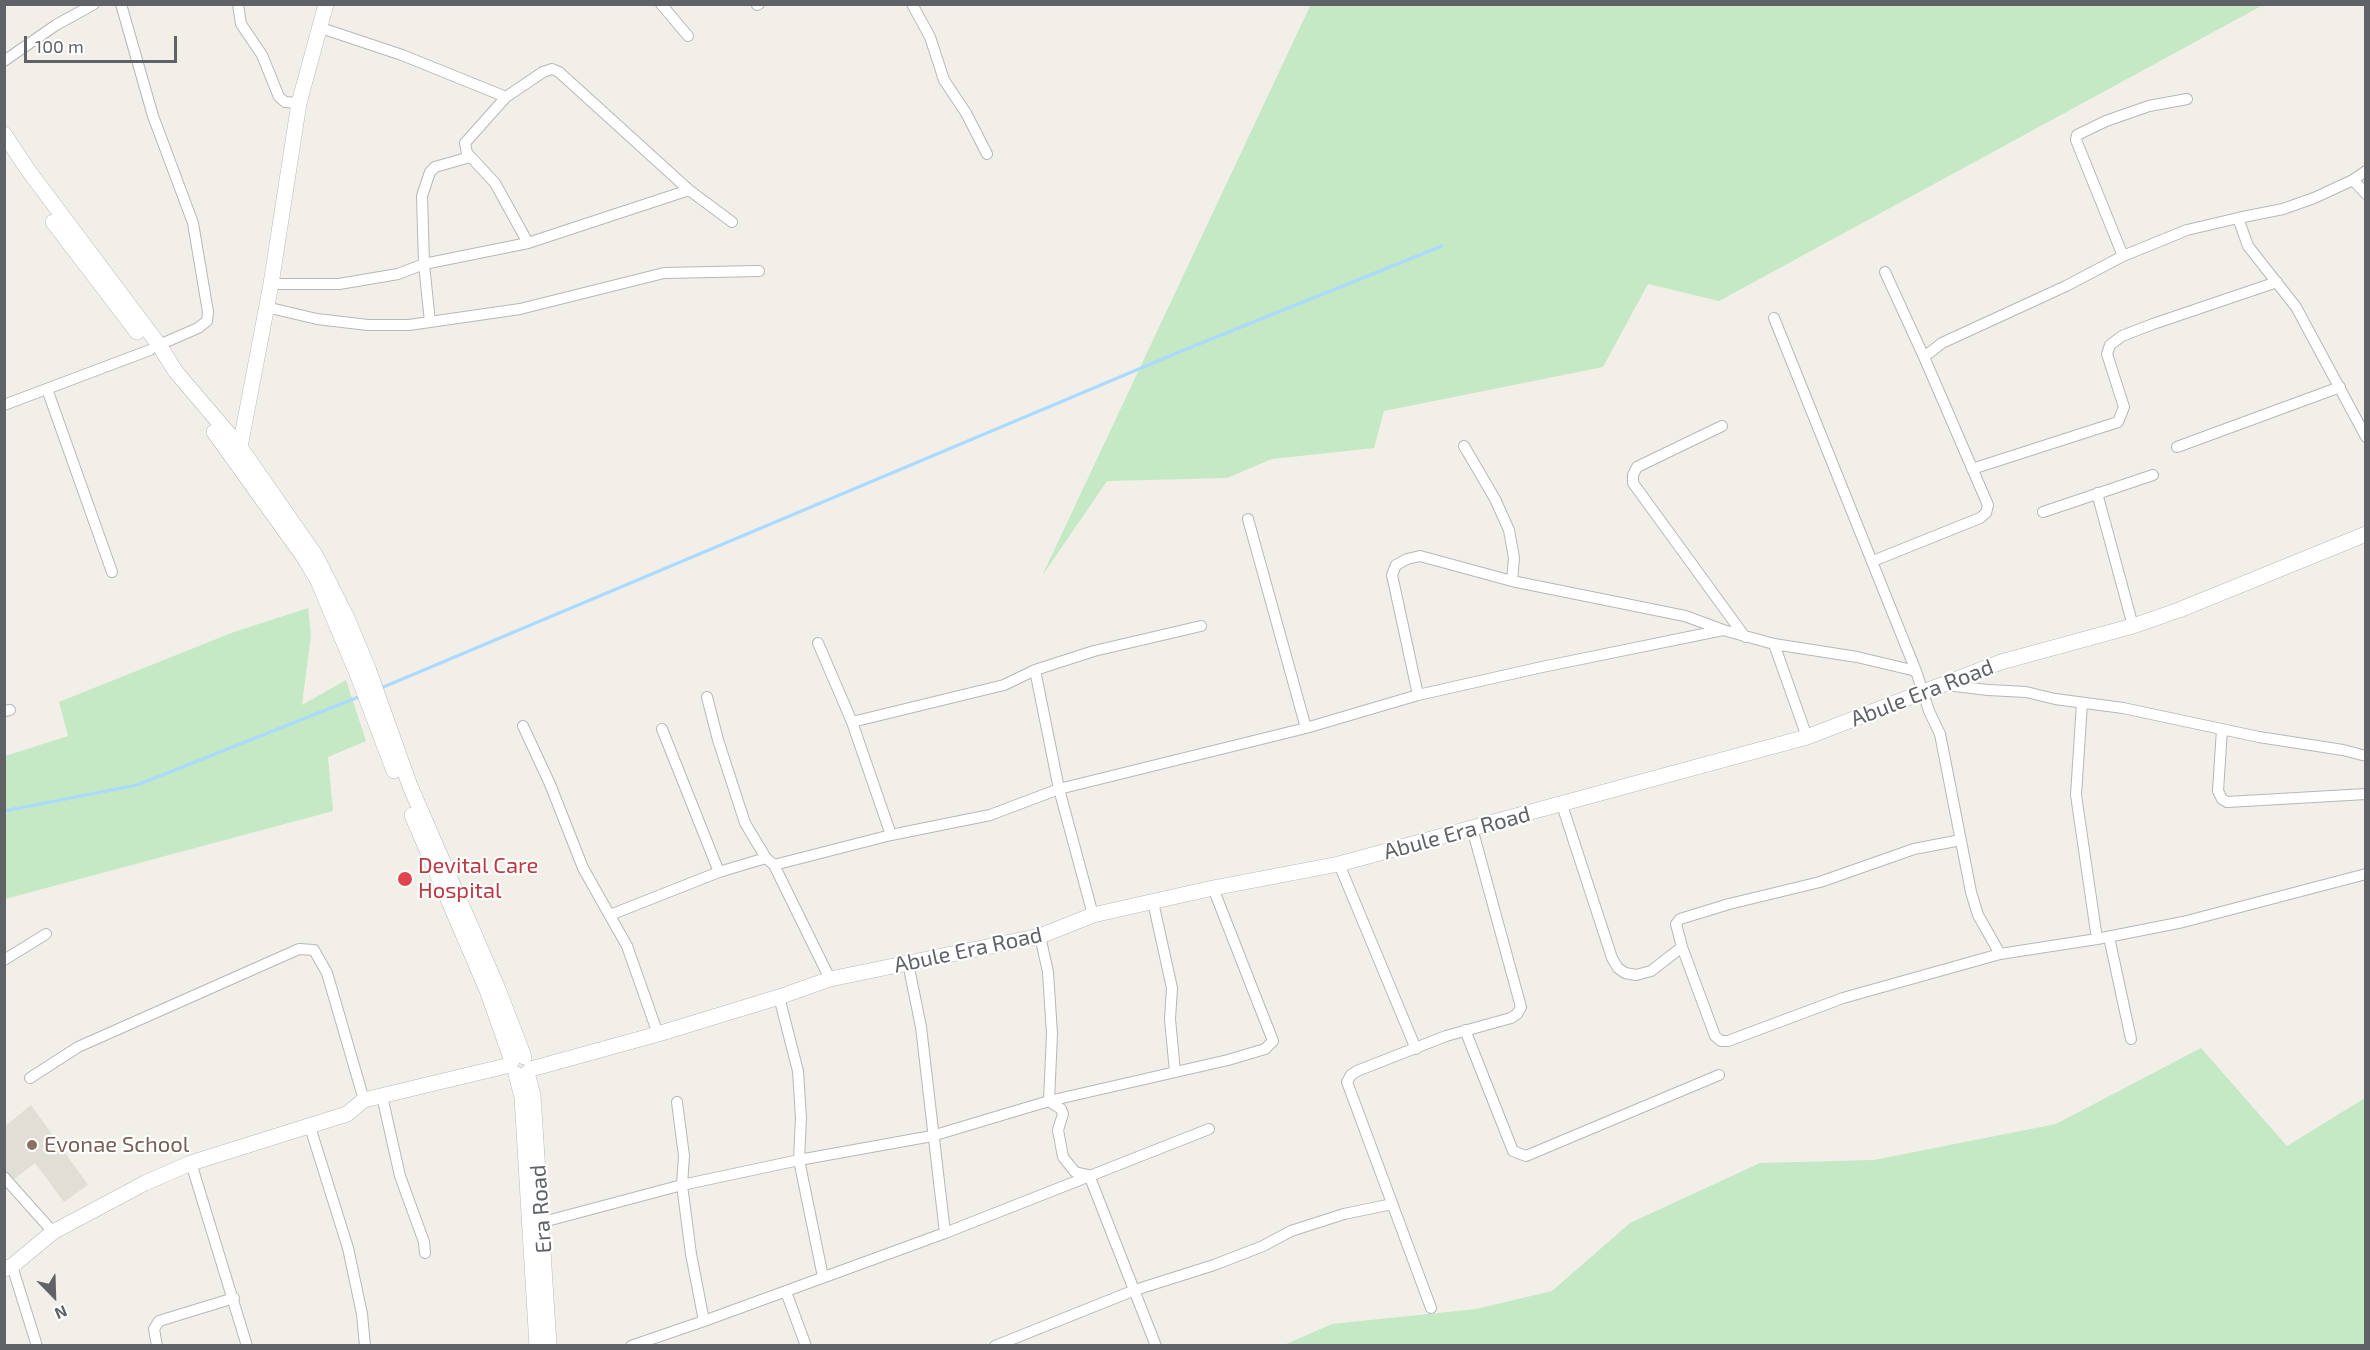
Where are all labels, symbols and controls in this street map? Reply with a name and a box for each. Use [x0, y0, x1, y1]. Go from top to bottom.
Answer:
scale bar [27, 24, 180, 62]
text: 100 m [35, 35, 84, 57]
street label: Abule Era Road [1847, 654, 1997, 732]
street label: Abule Era Road [1381, 801, 1533, 865]
place label: Devital Care Hospital [418, 853, 538, 904]
marker: Devital Care Hospital [396, 870, 414, 888]
street label: Abule Era Road [891, 921, 1045, 979]
place label: Evonae School [44, 1132, 189, 1158]
marker: Evonae School [25, 1138, 39, 1152]
street label: Era Road [525, 1164, 557, 1254]
north arrow [24, 1266, 84, 1326]
text: N [52, 1302, 70, 1324]

